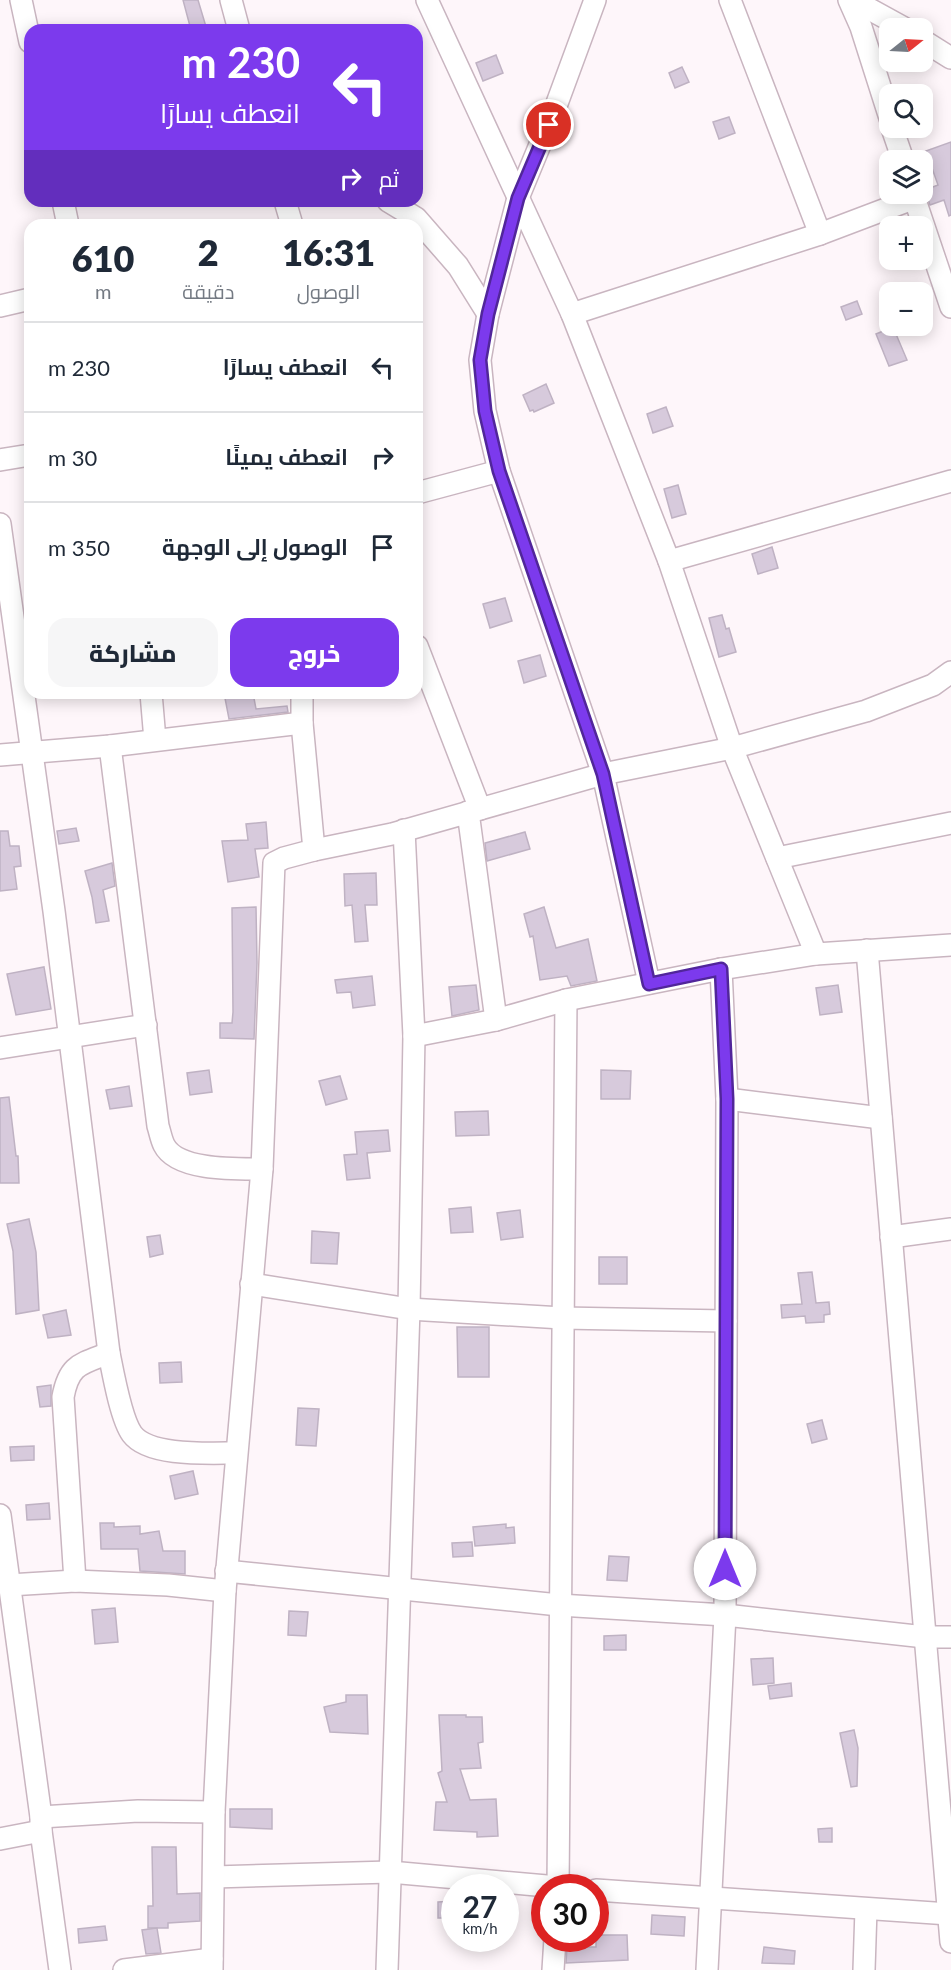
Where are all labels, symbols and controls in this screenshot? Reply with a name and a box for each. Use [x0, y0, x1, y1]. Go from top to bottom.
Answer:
north arrow [879, 18, 933, 72]
map controls [879, 18, 933, 336]
text: 230 m [182, 37, 300, 87]
icon: left [321, 48, 399, 126]
button: search [879, 84, 933, 138]
text: انعطف يسارًا [160, 96, 300, 129]
pin [523, 99, 574, 150]
icon: arrive [532, 108, 565, 141]
button: layers [879, 150, 933, 204]
icon: right [334, 162, 367, 195]
text: ثم [379, 165, 399, 192]
button: + [879, 216, 933, 270]
text: 2 [198, 230, 219, 274]
text: 16:31 [282, 230, 375, 274]
text: 610 [72, 236, 134, 280]
text: m [95, 279, 111, 303]
text: دقيقة [182, 279, 234, 303]
text: الوصول [297, 279, 361, 303]
button: − [879, 282, 933, 336]
icon: left [366, 351, 399, 384]
text: انعطف يسارًا [223, 353, 348, 380]
text: 230 m [48, 354, 110, 381]
icon: right [366, 441, 399, 474]
text: انعطف يمينًا [225, 443, 348, 470]
text: 30 m [48, 444, 97, 471]
icon: arrive [366, 531, 399, 564]
text: الوصول إلى الوجهة [162, 533, 348, 560]
text: 350 m [48, 534, 110, 561]
button: مشاركة [48, 618, 218, 687]
button: خروج [230, 618, 399, 687]
position arrow [693, 1537, 757, 1601]
speed limit sign: 30 [531, 1874, 609, 1952]
text: 27 [463, 1888, 497, 1924]
text: km/h [462, 1919, 498, 1937]

